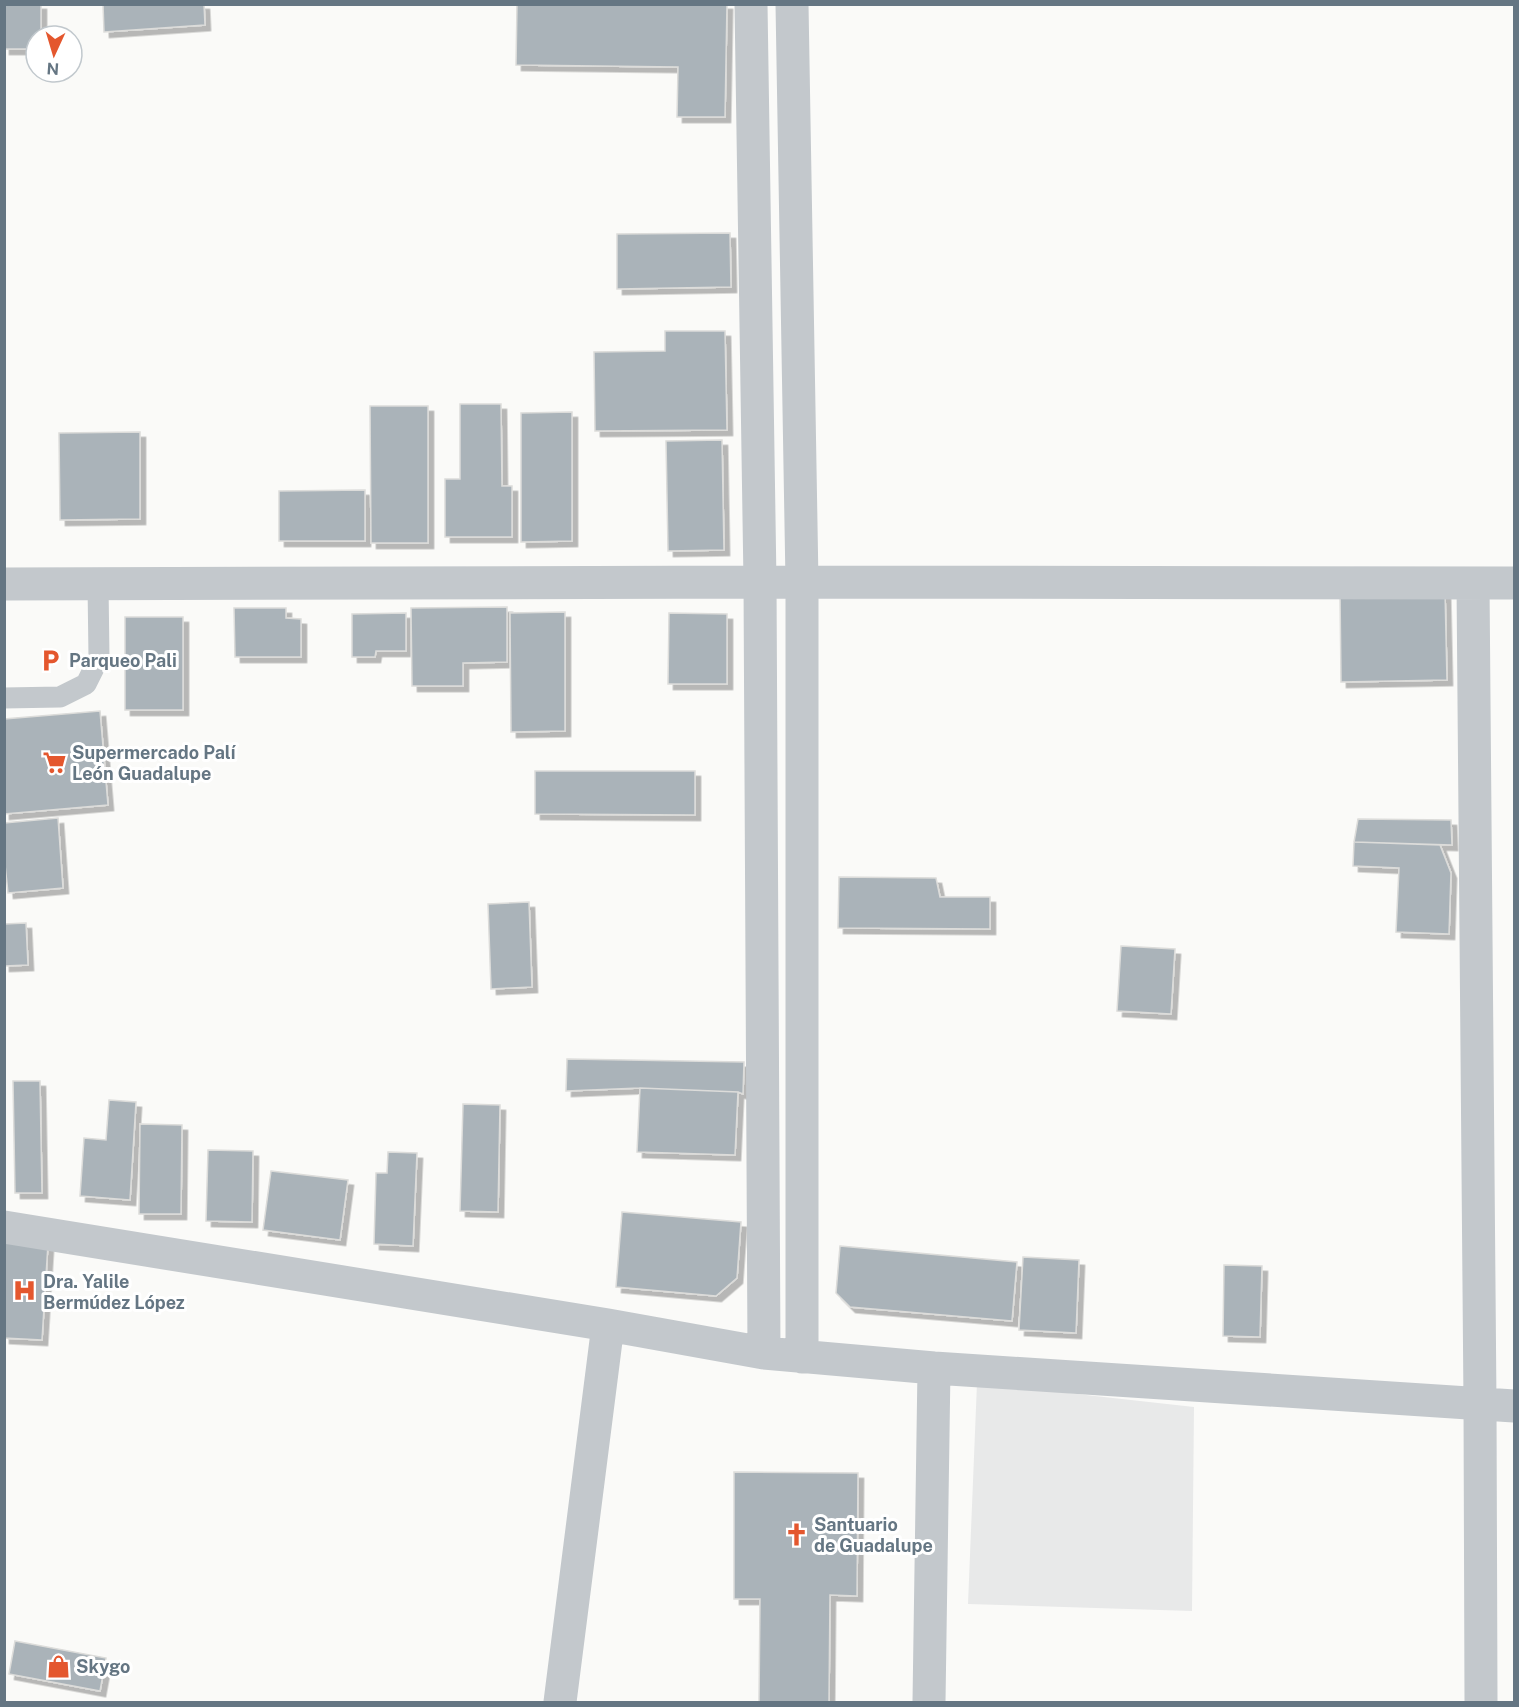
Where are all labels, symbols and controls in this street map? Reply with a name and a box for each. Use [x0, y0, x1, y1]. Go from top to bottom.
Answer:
north arrow [24, 24, 84, 84]
text: N [46, 59, 60, 78]
parking icon: Parqueo Pali [38, 647, 64, 673]
place label: Parqueo Pali [69, 650, 177, 671]
place label: Supermercado Palí León Guadalupe [72, 742, 237, 784]
supermarket icon: Supermercado Palí León Guadalupe [41, 749, 67, 775]
place label: Dra. Yalile Bermúdez López [43, 1271, 185, 1313]
hospital icon: Dra. Yalile Bermúdez López [12, 1278, 38, 1304]
place label: Santuario de Guadalupe [814, 1514, 933, 1556]
church icon: Santuario de Guadalupe [783, 1521, 809, 1547]
shop icon: Skygo [45, 1653, 71, 1679]
place label: Skygo [76, 1656, 130, 1677]

